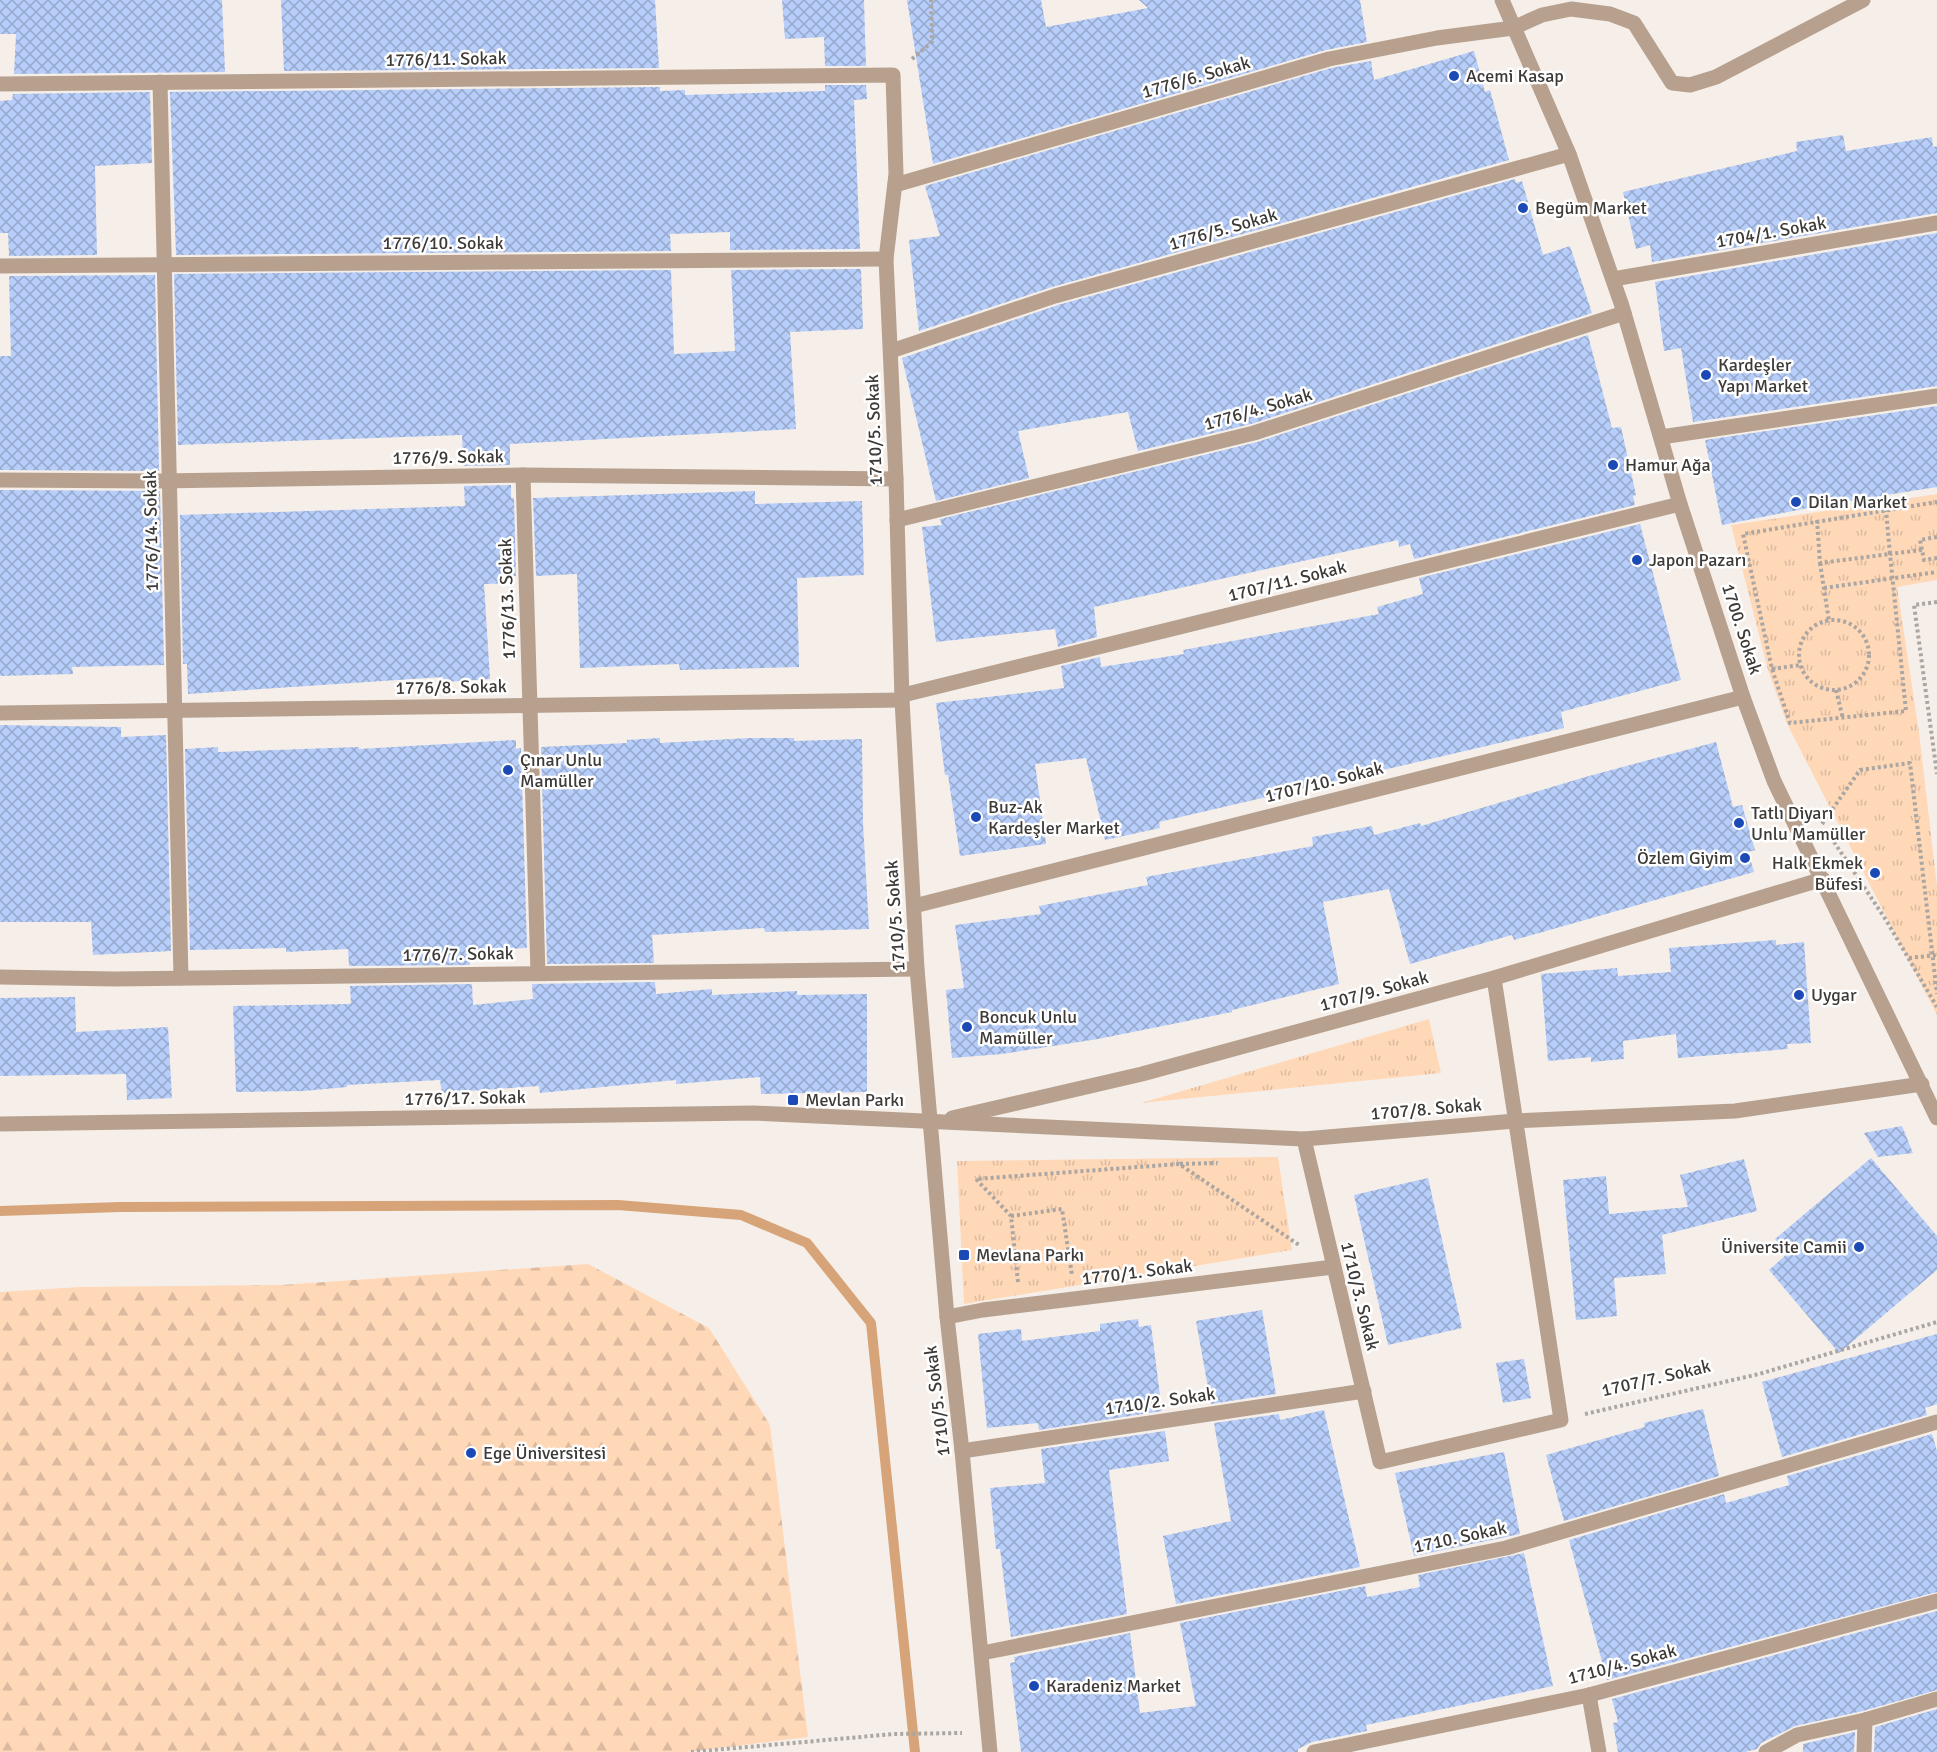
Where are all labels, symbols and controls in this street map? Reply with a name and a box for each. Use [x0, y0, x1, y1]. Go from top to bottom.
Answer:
street label: 1776/11. Sokak [385, 47, 507, 71]
street label: 1776/6. Sokak [1139, 51, 1253, 103]
place label: Acemi Kasap [1466, 65, 1564, 87]
marker: Acemi Kasap [1447, 69, 1461, 83]
place label: Begüm Market [1535, 197, 1647, 219]
marker: Begüm Market [1516, 201, 1530, 215]
street label: 1776/5. Sokak [1166, 203, 1280, 255]
street label: 1704/1. Sokak [1714, 211, 1828, 253]
street label: 1776/10. Sokak [382, 232, 504, 254]
place label: Kardeşler Yapı Market [1718, 354, 1808, 397]
marker: Kardeşler Yapı Market [1699, 368, 1713, 382]
street label: 1710/5. Sokak [861, 374, 887, 486]
street label: 1776/4. Sokak [1201, 383, 1315, 435]
street label: 1776/9. Sokak [392, 445, 504, 469]
place label: Hamur Ağa [1625, 454, 1711, 476]
marker: Hamur Ağa [1606, 458, 1620, 472]
street label: 1776/14. Sokak [139, 470, 163, 592]
place label: Dilan Market [1808, 491, 1907, 513]
marker: Dilan Market [1789, 495, 1803, 509]
street label: 1776/13. Sokak [494, 538, 520, 660]
place label: Japon Pazarı [1649, 549, 1746, 571]
marker: Japon Pazarı [1630, 553, 1644, 567]
street label: 1707/11. Sokak [1226, 556, 1348, 606]
street label: 1700. Sokak [1717, 581, 1767, 677]
street label: 1776/8. Sokak [395, 675, 507, 699]
place label: Çınar Unlu Mamüller [520, 749, 602, 792]
street label: 1707/10. Sokak [1263, 757, 1385, 807]
marker: Çınar Unlu Mamüller [501, 763, 515, 777]
place label: Buz-Ak Kardeşler Market [988, 796, 1120, 839]
place label: Tatlı Diyarı Unlu Mamüller [1751, 802, 1866, 845]
marker: Buz-Ak Kardeşler Market [969, 810, 983, 824]
marker: Tatlı Diyarı Unlu Mamüller [1732, 816, 1746, 830]
place label: Özlem Giyim [1637, 847, 1733, 869]
marker: Özlem Giyim [1738, 851, 1752, 865]
place label: Halk Ekmek Büfesi [1772, 852, 1863, 895]
street label: 1710/5. Sokak [880, 860, 910, 972]
marker: Halk Ekmek Büfesi [1868, 866, 1882, 880]
street label: 1776/7. Sokak [402, 942, 514, 966]
street label: 1707/9. Sokak [1317, 966, 1431, 1016]
place label: Uygar [1811, 984, 1857, 1006]
marker: Uygar [1792, 988, 1806, 1002]
place label: Boncuk Unlu Mamüller [979, 1006, 1077, 1049]
marker: Boncuk Unlu Mamüller [960, 1020, 974, 1034]
street label: 1776/17. Sokak [404, 1086, 526, 1110]
place label: Mevlan Parkı [805, 1089, 904, 1111]
marker: Mevlan Parkı [786, 1093, 800, 1107]
street label: 1707/8. Sokak [1370, 1093, 1482, 1125]
place label: Üniversite Camii [1721, 1236, 1847, 1258]
street label: 1710/3. Sokak [1336, 1239, 1384, 1353]
marker: Üniversite Camii [1852, 1240, 1866, 1254]
place label: Mevlana Parkı [976, 1244, 1084, 1266]
marker: Mevlana Parkı [957, 1248, 971, 1262]
street label: 1770/1. Sokak [1080, 1254, 1194, 1290]
street label: 1710/5. Sokak [919, 1344, 955, 1458]
street label: 1707/7. Sokak [1599, 1355, 1713, 1401]
street label: 1710/2. Sokak [1103, 1382, 1217, 1420]
place label: Ege Üniversitesi [483, 1442, 606, 1464]
marker: Ege Üniversitesi [464, 1446, 478, 1460]
street label: 1710. Sokak [1412, 1516, 1508, 1558]
street label: 1710/4. Sokak [1565, 1639, 1679, 1689]
place label: Karadeniz Market [1046, 1675, 1181, 1697]
marker: Karadeniz Market [1027, 1679, 1041, 1693]

